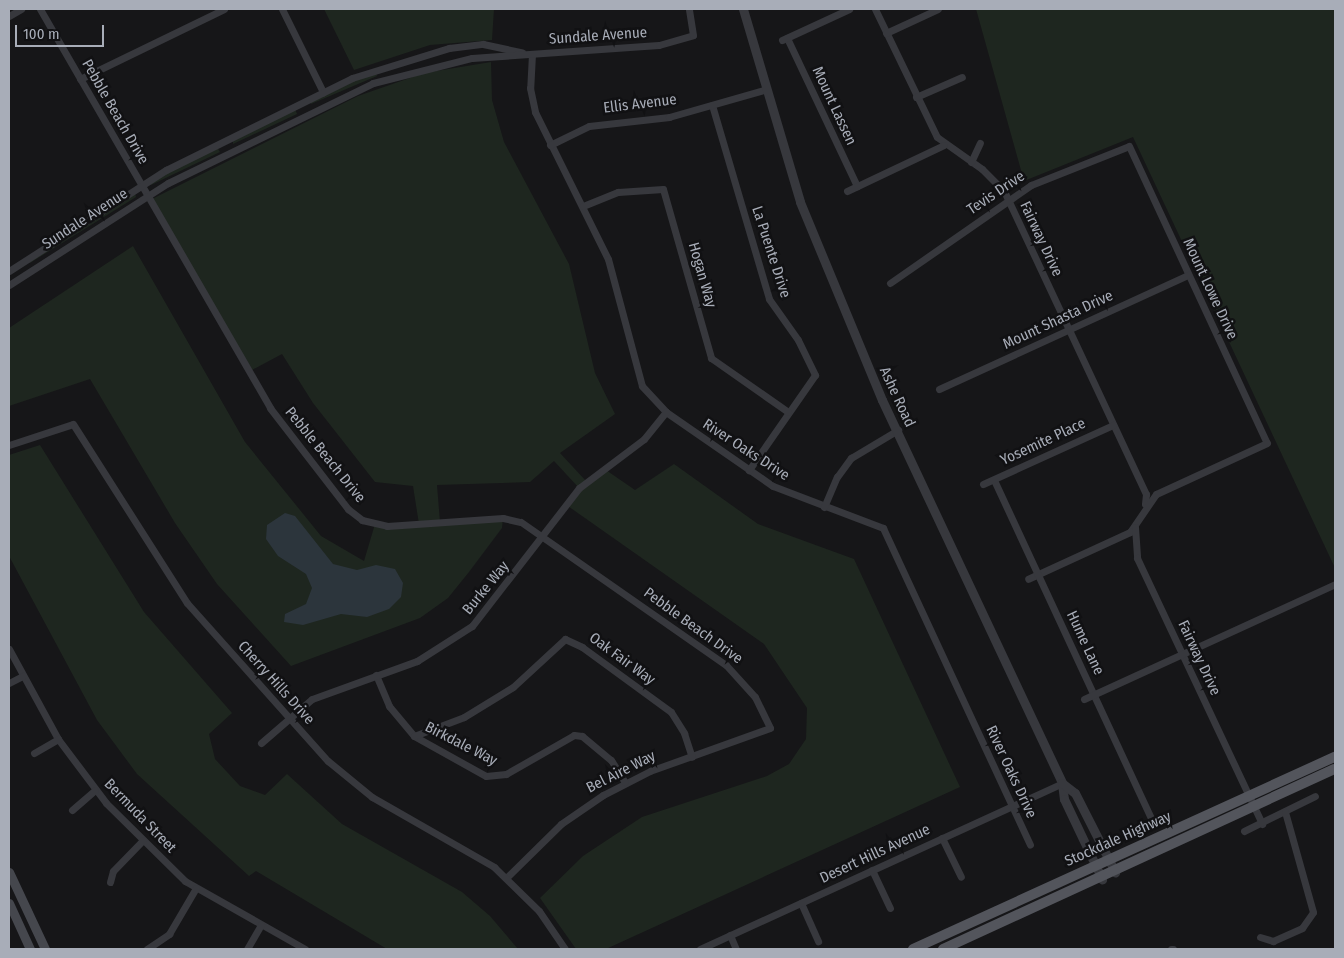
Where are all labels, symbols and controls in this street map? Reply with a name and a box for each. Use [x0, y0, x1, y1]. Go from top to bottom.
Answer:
scale bar [18, 15, 106, 47]
street label: Sundale Avenue [548, 24, 648, 48]
text: 100 m [23, 25, 60, 43]
street label: Pebble Beach Drive [78, 56, 152, 168]
street label: Mount Lassen [808, 64, 860, 148]
street label: Ellis Avenue [602, 91, 678, 117]
street label: Tevis Drive [964, 167, 1028, 219]
street label: Sundale Avenue [39, 185, 131, 253]
street label: Fairway Drive [1016, 199, 1066, 279]
street label: La Puente Drive [748, 204, 794, 300]
street label: Mount Lowe Drive [1179, 236, 1241, 342]
street label: Hogan Way [684, 240, 720, 310]
street label: Mount Shasta Drive [1000, 287, 1116, 353]
street label: Ashe Road [875, 364, 919, 430]
street label: Pebble Beach Drive [281, 403, 369, 507]
street label: Yosemite Place [998, 414, 1088, 470]
street label: River Oaks Drive [699, 415, 793, 485]
street label: Burke Way [459, 558, 513, 618]
street label: Pebble Beach Drive [640, 584, 746, 668]
street label: Hume Lane [1062, 608, 1108, 678]
street label: Fairway Drive [1174, 618, 1224, 698]
street label: Oak Fair Way [585, 629, 659, 689]
street label: Cherry Hills Drive [234, 638, 318, 728]
street label: Birkdale Way [422, 718, 500, 770]
street label: River Oaks Drive [982, 723, 1040, 821]
street label: Bel Aire Way [583, 747, 659, 797]
street label: Bermuda Street [100, 775, 180, 857]
street label: Stockdale Highway [1062, 807, 1174, 871]
street label: Desert Hills Avenue [817, 821, 933, 887]

